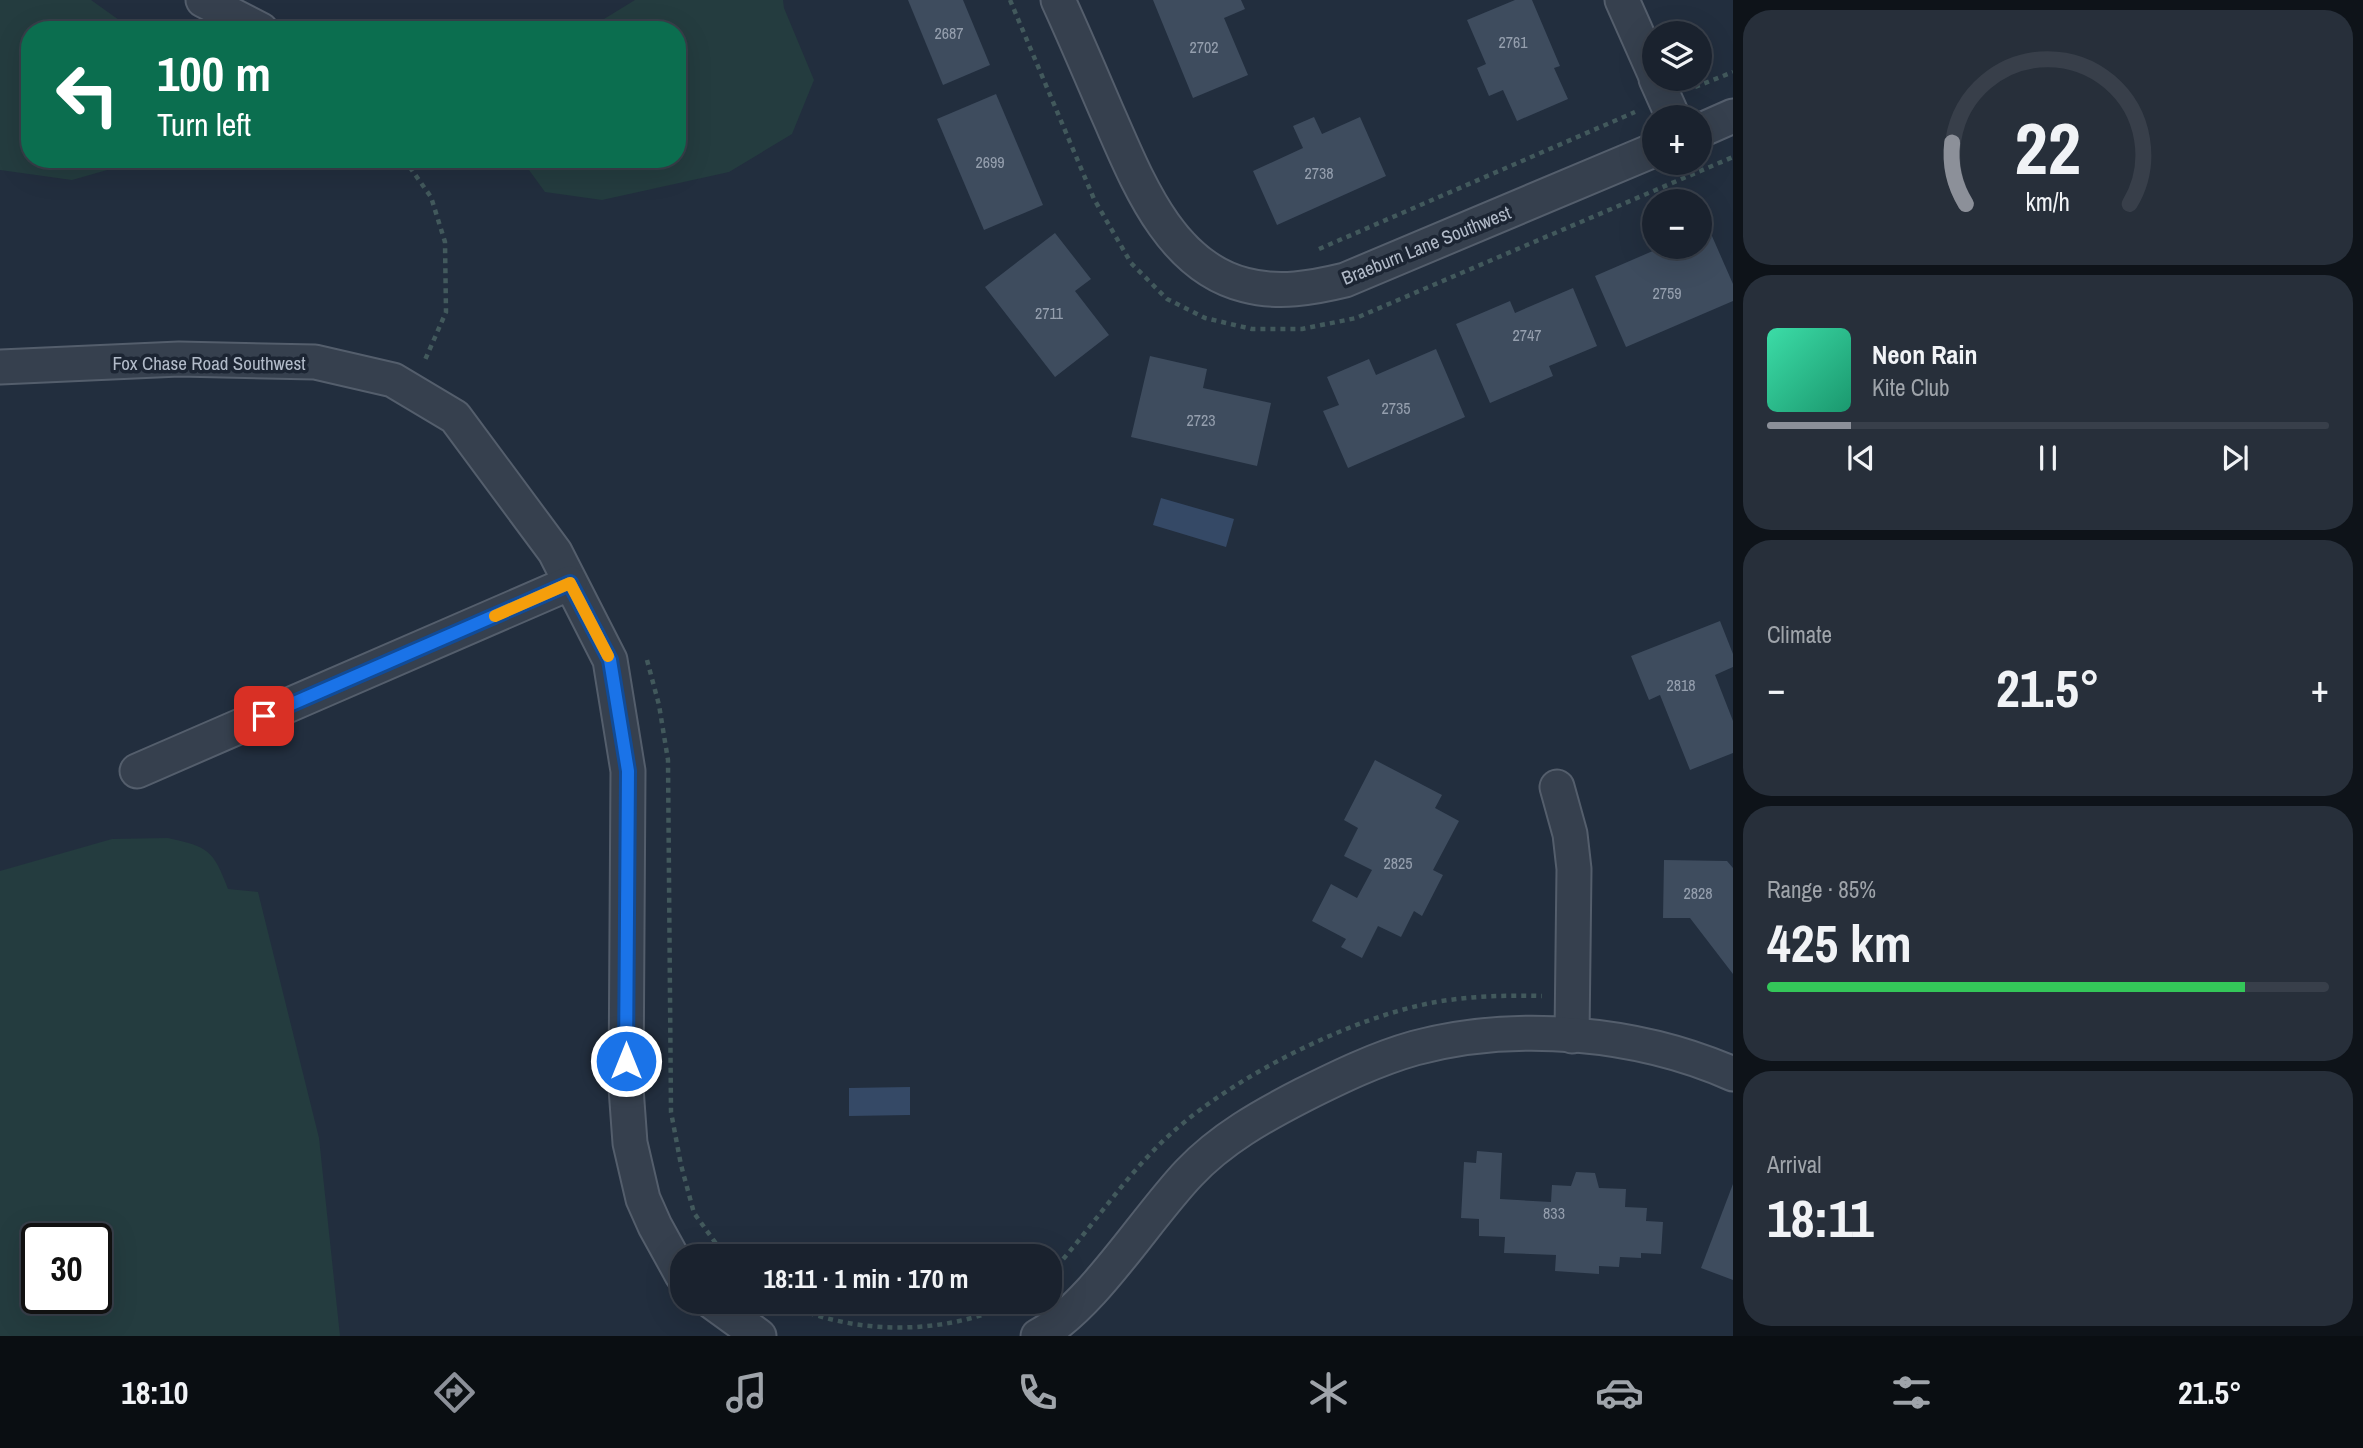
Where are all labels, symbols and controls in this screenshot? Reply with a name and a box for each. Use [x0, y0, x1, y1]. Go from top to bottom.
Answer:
map controls [1642, 21, 1712, 259]
button: layers [1642, 21, 1712, 91]
house number: 2687 [934, 22, 964, 44]
house number: 2761 [1498, 31, 1528, 53]
house number: 2702 [1189, 36, 1219, 58]
text: 100 m [157, 40, 271, 106]
icon: left [42, 49, 133, 140]
text: 22 [2015, 99, 2081, 197]
text: Turn left [157, 103, 251, 146]
button: + [1642, 105, 1712, 175]
house number: 2699 [975, 151, 1005, 173]
house number: 2738 [1304, 162, 1334, 184]
text: km/h [2026, 184, 2070, 218]
button: − [1642, 189, 1712, 259]
street label: Braeburn Lane Southwest [1338, 199, 1515, 291]
house number: 2759 [1652, 282, 1682, 304]
house number: 2711 [1035, 302, 1064, 324]
house number: 2747 [1512, 324, 1542, 346]
text: Neon Rain [1872, 337, 1977, 372]
street label: Fox Chase Road Southwest [112, 350, 306, 376]
text: Kite Club [1872, 372, 1950, 403]
house number: 2735 [1381, 397, 1411, 419]
house number: 2723 [1186, 409, 1216, 431]
icon: previous [1842, 439, 1880, 477]
icon: pause [2029, 439, 2067, 477]
icon: next [2216, 439, 2254, 477]
text: Climate [1767, 619, 1832, 650]
text: 21.5° [1996, 653, 2100, 723]
text: − [1767, 663, 1785, 714]
text: + [2311, 663, 2329, 714]
house number: 2818 [1666, 674, 1696, 696]
pin [234, 686, 294, 746]
icon: arrive [245, 697, 283, 735]
house number: 2825 [1383, 852, 1413, 874]
text: Range · 85% [1767, 874, 1876, 905]
house number: 2828 [1683, 882, 1713, 904]
text: 425 km [1767, 908, 1912, 978]
position arrow [589, 1024, 663, 1098]
text: Arrival [1767, 1149, 1822, 1180]
text: 18:11 [1767, 1183, 1874, 1253]
house number: 833 [1543, 1202, 1565, 1224]
speed limit sign: 30 [21, 1223, 112, 1314]
text: 18:11 · 1 min · 170 m [763, 1261, 969, 1296]
icon: directions [430, 1368, 479, 1417]
icon: music [722, 1368, 771, 1417]
icon: phone [1013, 1368, 1062, 1417]
icon: climate [1304, 1368, 1353, 1417]
icon: car [1595, 1368, 1644, 1417]
icon: filters [1887, 1368, 1936, 1417]
text: 18:10 [121, 1371, 188, 1414]
text: 21.5° [2178, 1371, 2242, 1414]

